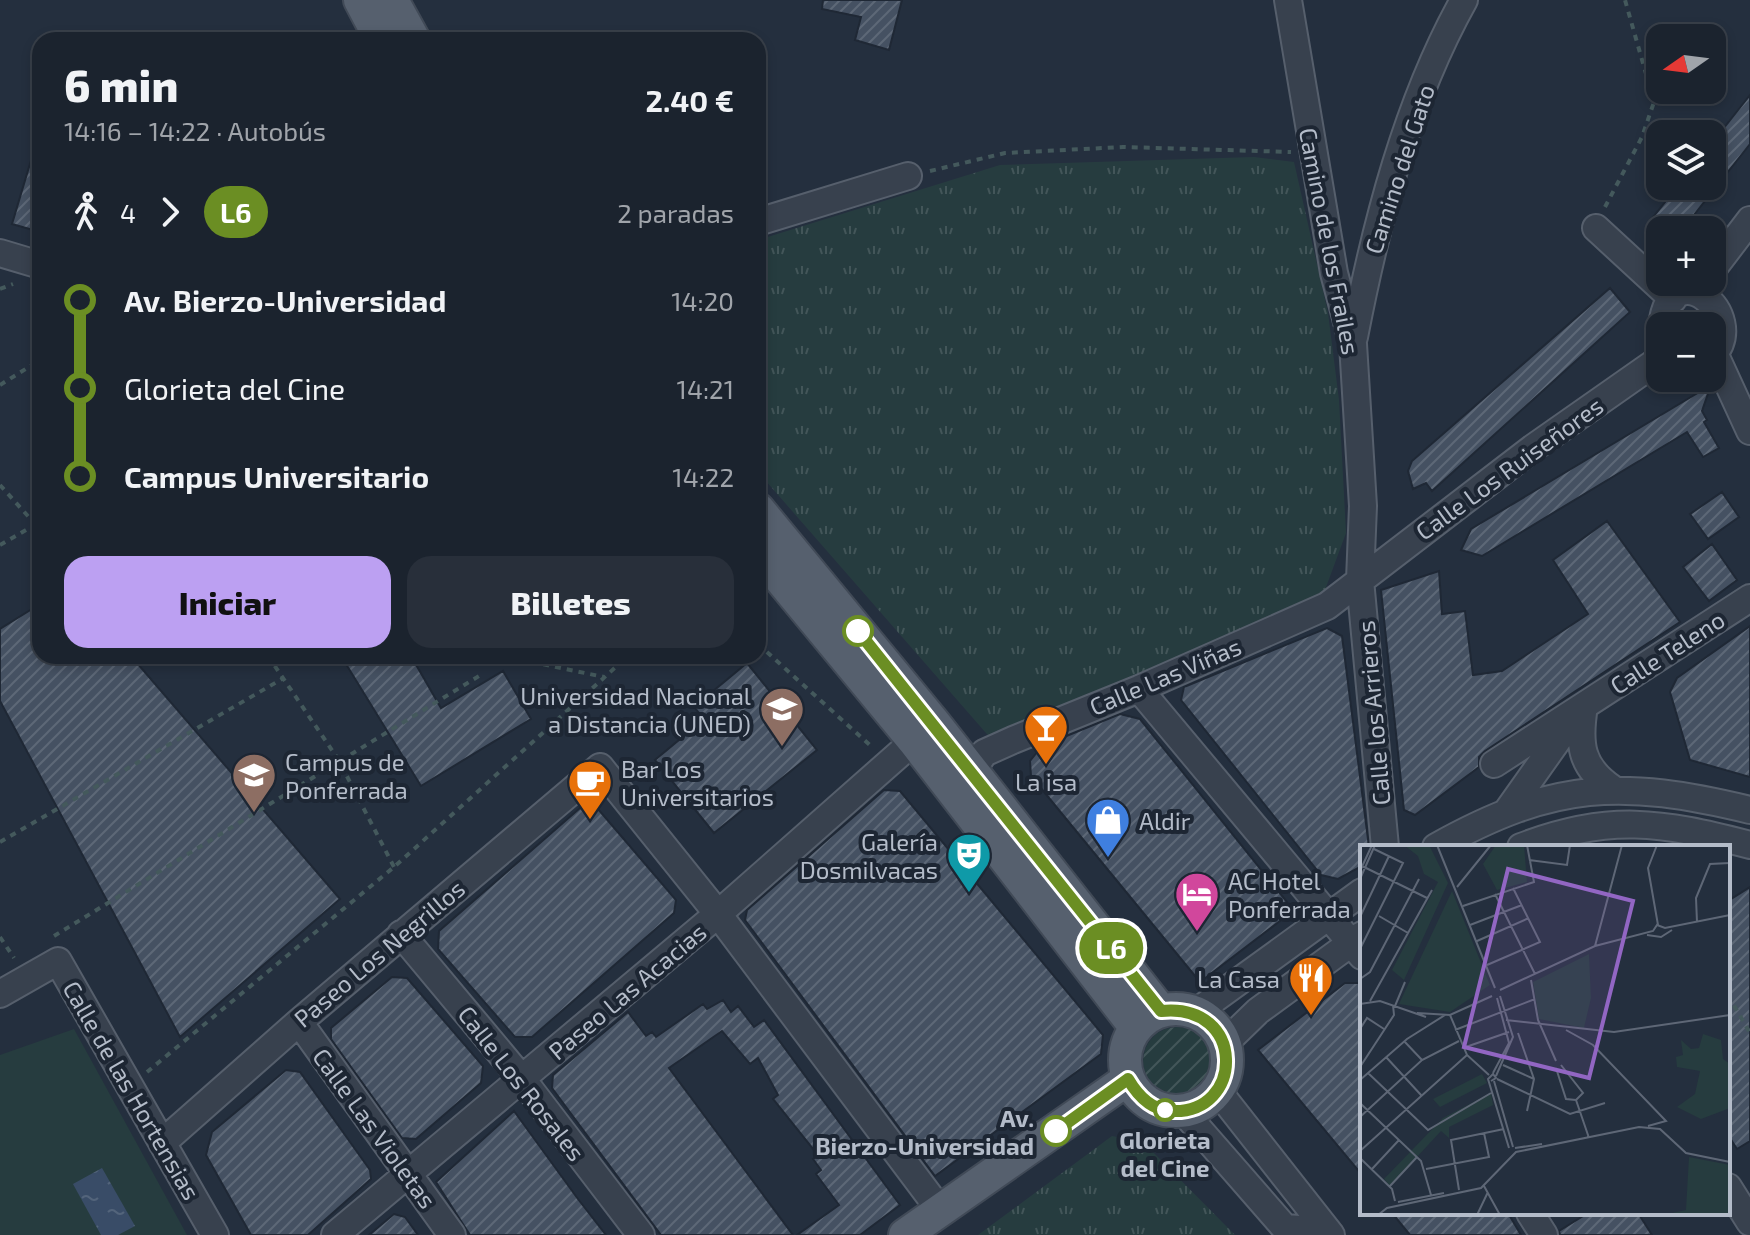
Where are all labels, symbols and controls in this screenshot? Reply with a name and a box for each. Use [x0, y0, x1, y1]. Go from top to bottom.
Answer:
north arrow [1646, 24, 1726, 104]
map controls [1646, 24, 1726, 392]
text: 6 min [64, 58, 178, 111]
street label: Camino del Gato [1358, 81, 1440, 257]
text: 2.40 € [646, 82, 734, 118]
text: 14:16 – 14:22 · Autobús [64, 115, 326, 146]
button: layers [1646, 120, 1726, 200]
street label: Camino de los Frailes [1294, 125, 1366, 357]
icon: walk [64, 190, 108, 234]
icon: forward [148, 190, 192, 234]
text: L6 [220, 195, 252, 229]
text: 4 [120, 197, 136, 228]
text: 2 paradas [617, 197, 734, 228]
button: + [1646, 216, 1726, 296]
text: Av. Bierzo-Universidad [124, 282, 446, 318]
text: 14:20 [671, 285, 734, 316]
button: − [1646, 312, 1726, 392]
text: Glorieta del Cine [124, 370, 345, 406]
text: 14:21 [677, 373, 734, 404]
street label: Calle Los Ruiseñores [1410, 390, 1608, 546]
text: Campus Universitario [124, 458, 429, 494]
text: 14:22 [672, 461, 734, 492]
button: Iniciar [64, 556, 391, 648]
button: Billetes [407, 556, 734, 648]
street label: Calle Teleno [1604, 604, 1730, 700]
unlabelled marker [843, 616, 873, 646]
street label: Calle los Arrieros [1350, 619, 1396, 807]
street label: Calle Las Viñas [1085, 631, 1245, 721]
place label: Universidad Nacional a Distancia (UNED) [520, 681, 751, 738]
school or university icon: Universidad Nacional a Distancia (UNED) [758, 685, 806, 748]
bar icon: La isa [1022, 703, 1070, 766]
place label: Campus de Ponferrada [285, 747, 408, 804]
school or university icon: Campus de Ponferrada [230, 751, 278, 814]
place label: Bar Los Universitarios [621, 754, 774, 811]
cafe icon: Bar Los Universitarios [566, 758, 614, 821]
place label: La isa [1015, 767, 1077, 796]
shop icon: Aldir [1084, 796, 1132, 859]
place label: Aldir [1139, 806, 1191, 835]
place label: Galería Dosmilvacas [800, 827, 938, 884]
theatre icon: Galería Dosmilvacas [945, 831, 993, 894]
inset map [1360, 845, 1730, 1215]
place label: AC Hotel Ponferrada [1228, 866, 1351, 923]
hotel icon: AC Hotel Ponferrada [1173, 870, 1221, 933]
street label: Paseo Los Negrillos [288, 873, 470, 1033]
street label: Paseo Las Acacias [542, 917, 712, 1065]
line badge: L6 [1075, 922, 1147, 974]
text: L6 [1095, 931, 1127, 965]
restaurant icon: La Casa [1287, 954, 1335, 1017]
place label: La Casa [1197, 964, 1280, 993]
street label: Calle de las Hortensias [57, 975, 207, 1205]
street label: Calle Los Rosales [452, 1000, 592, 1166]
street label: Calle Las Violetas [307, 1042, 443, 1214]
marker: Glorieta del Cine [1154, 1099, 1176, 1121]
place label: Av. Bierzo-Universidad [815, 1103, 1034, 1160]
marker: Av. Bierzo-Universidad [1041, 1116, 1071, 1146]
place label: Glorieta del Cine [1119, 1125, 1211, 1182]

